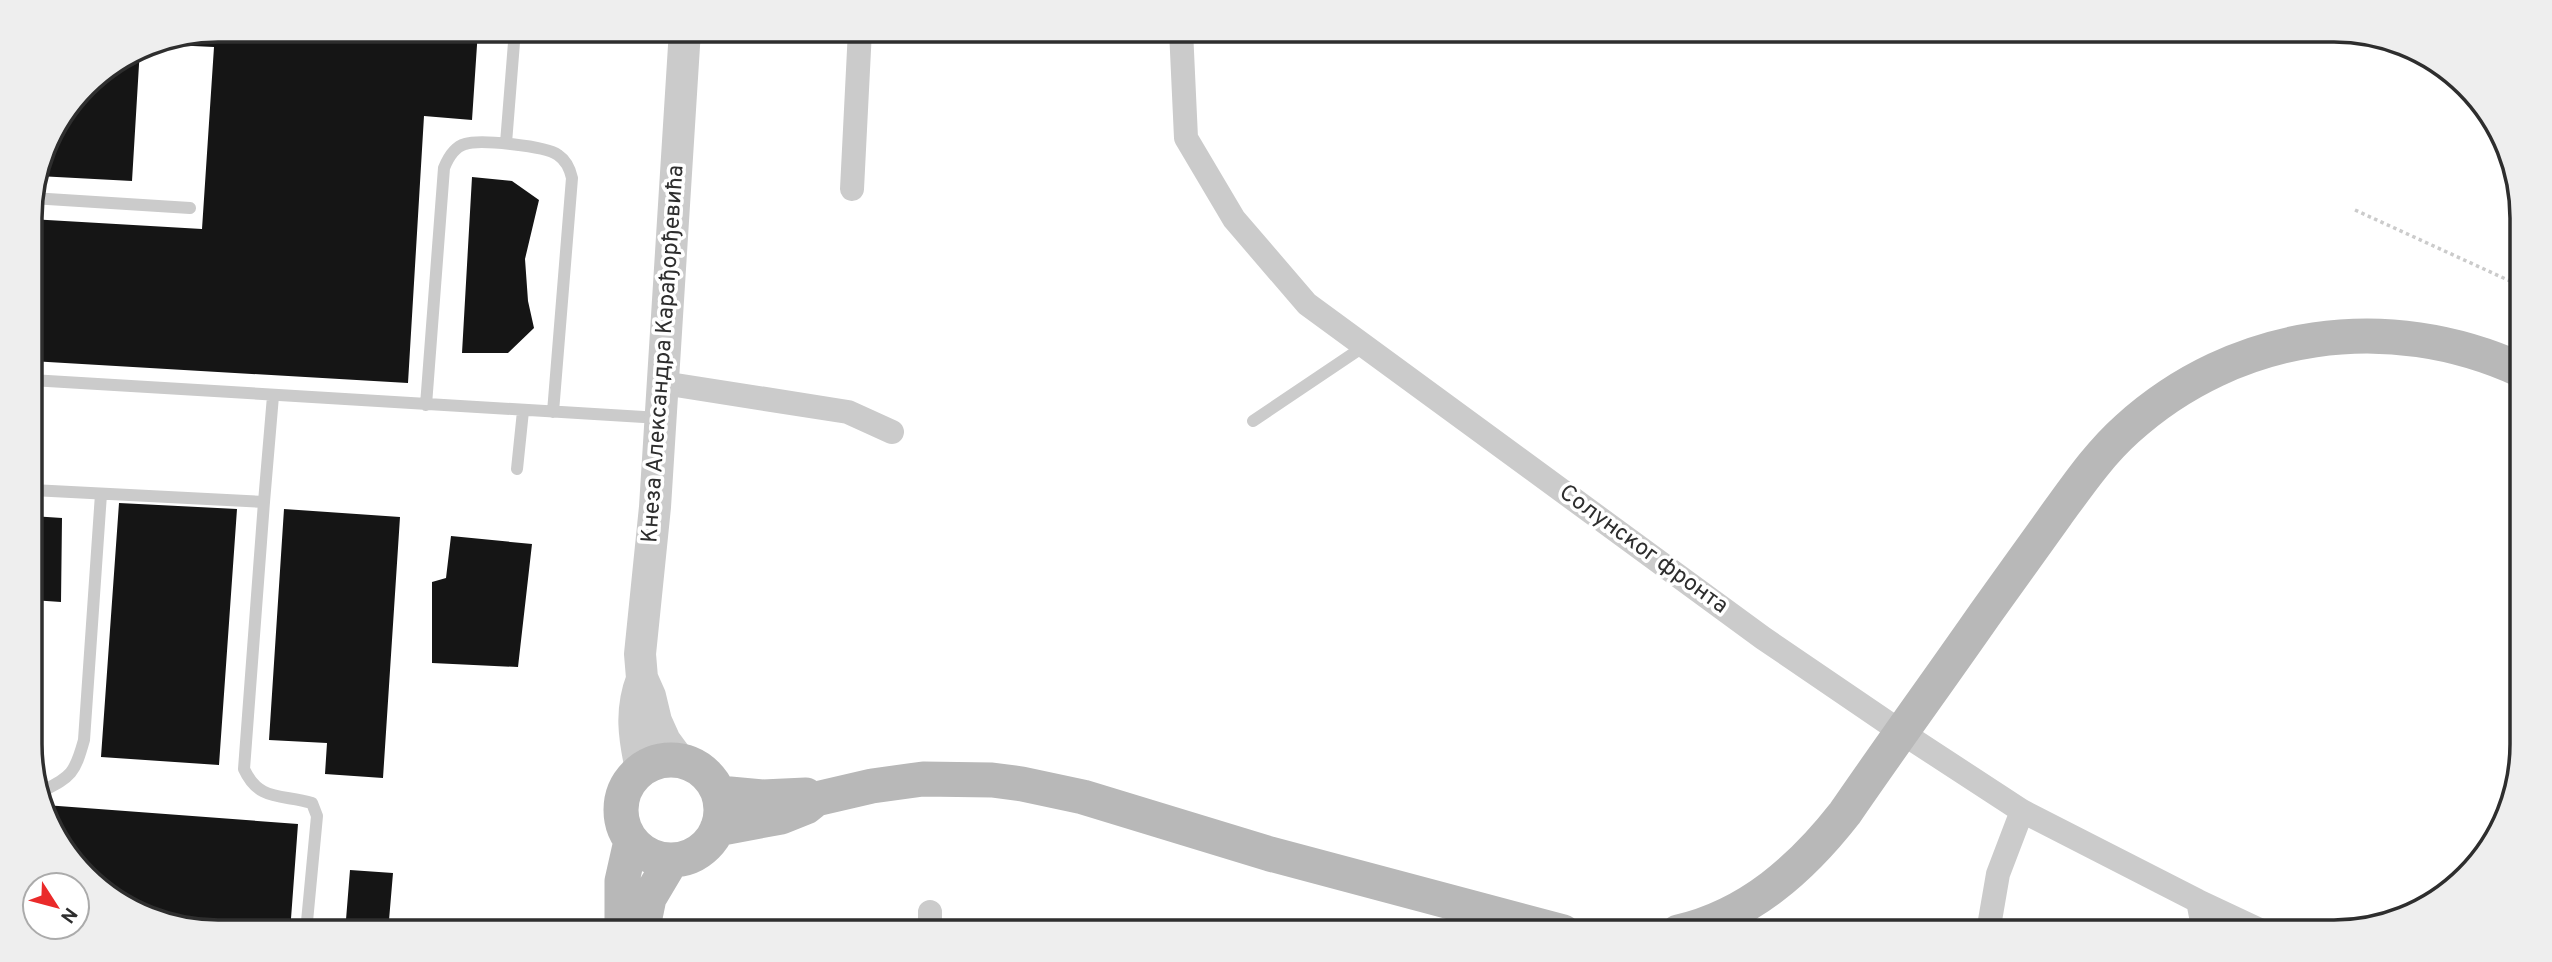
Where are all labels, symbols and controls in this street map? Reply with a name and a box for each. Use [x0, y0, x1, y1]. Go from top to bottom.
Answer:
street label: Кнеза Александра Карађорђевића [636, 164, 692, 544]
street label: Солунског фронта [1553, 479, 1733, 621]
north arrow [21, 871, 91, 941]
text: N [54, 902, 82, 927]

